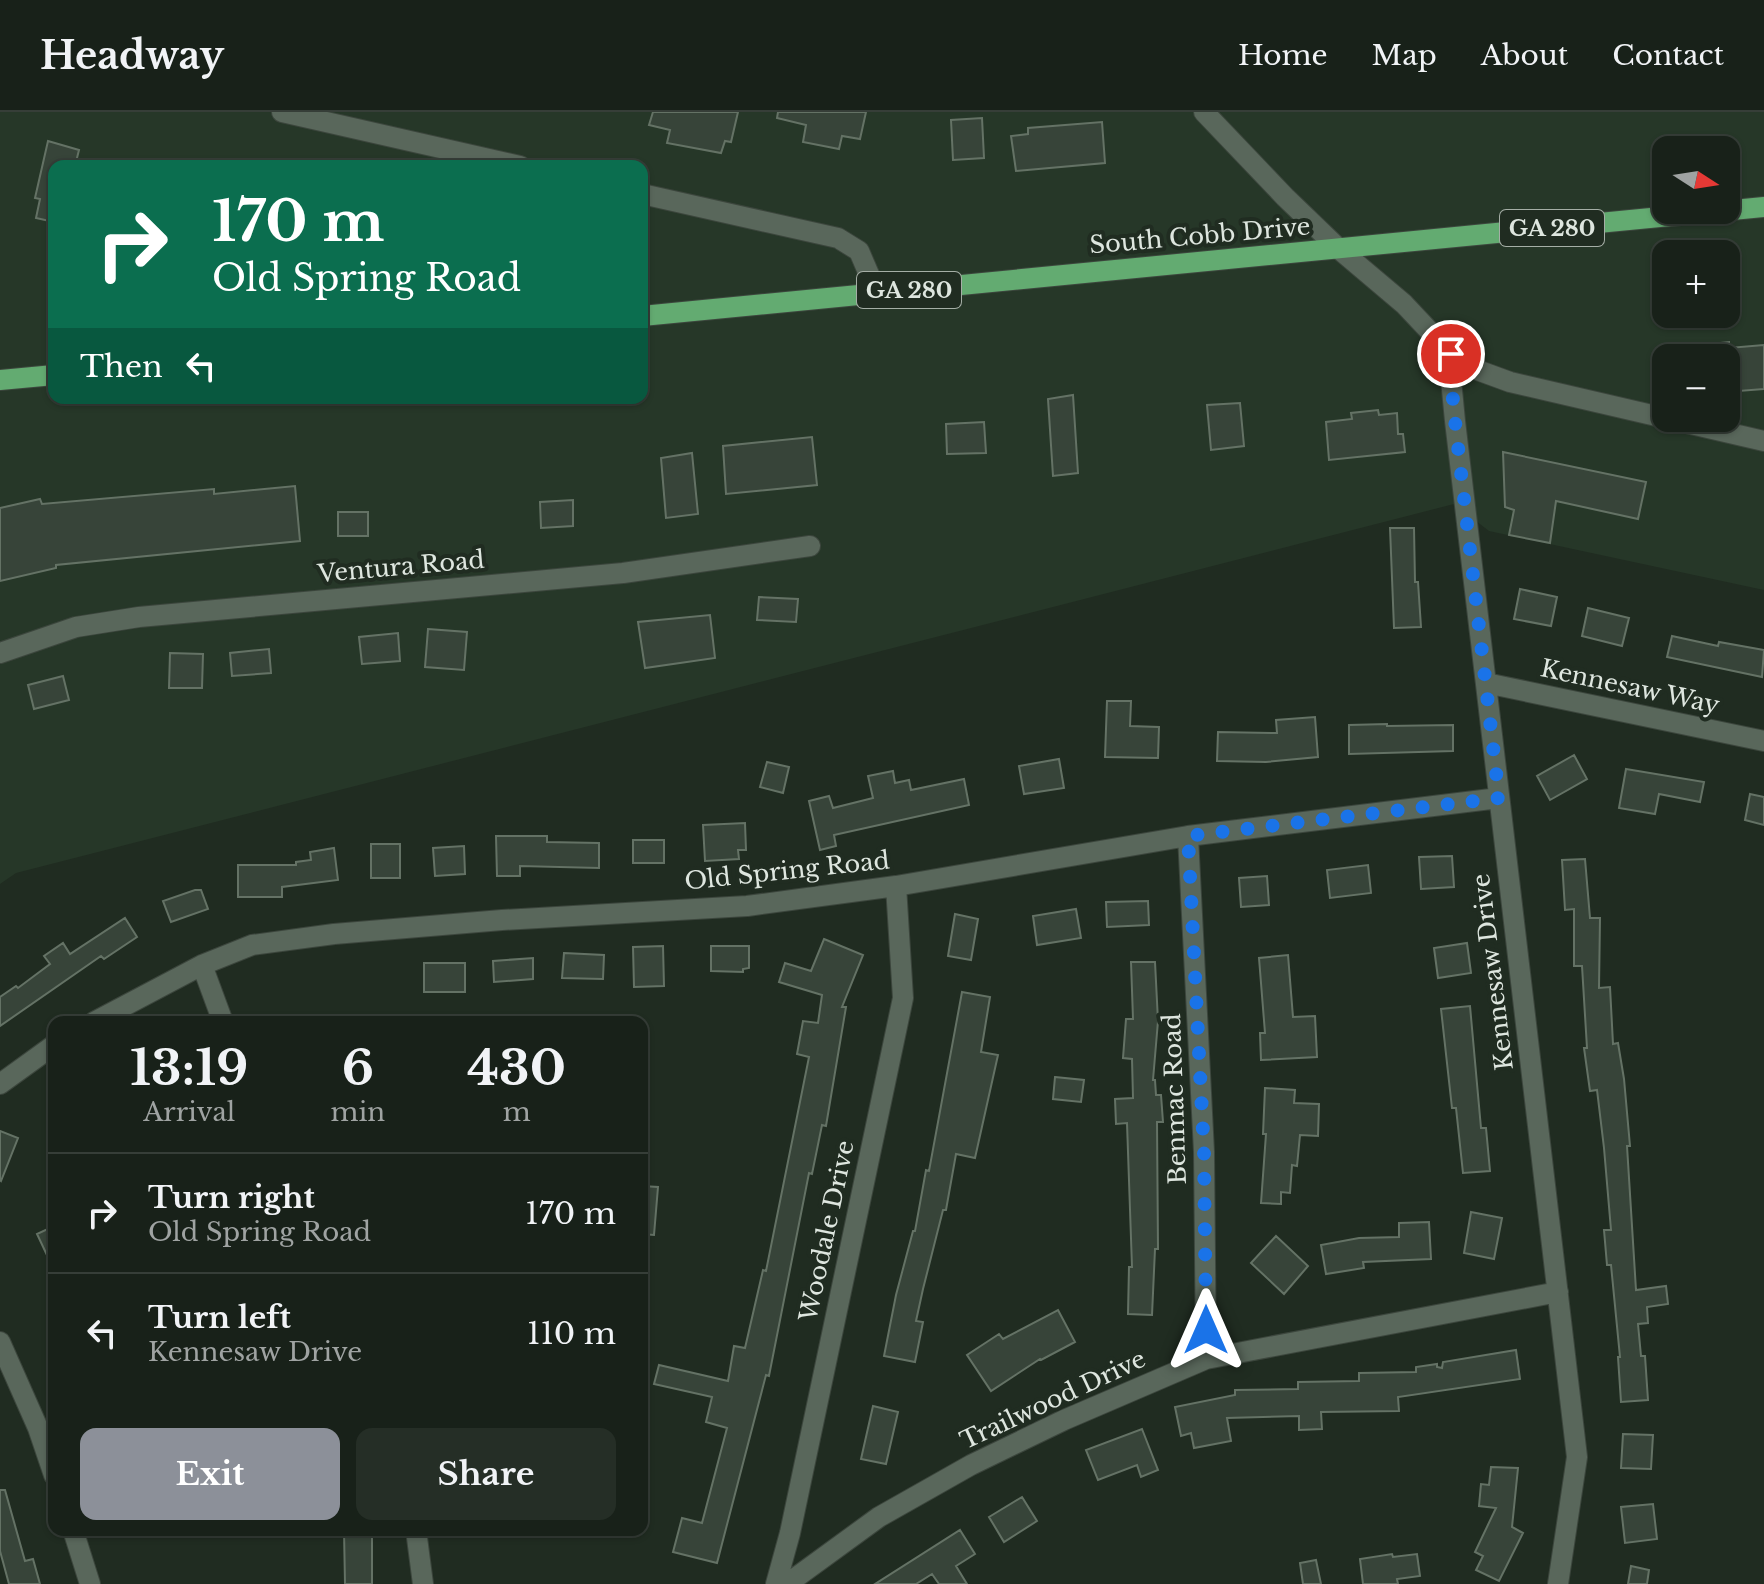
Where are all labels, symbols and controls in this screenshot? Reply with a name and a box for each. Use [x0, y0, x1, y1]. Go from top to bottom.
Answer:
text: Headway [40, 32, 224, 79]
text: Home [1238, 38, 1328, 73]
text: Map [1372, 38, 1437, 73]
text: About [1481, 38, 1568, 73]
text: Contact [1612, 38, 1724, 73]
north arrow [1652, 136, 1740, 224]
map controls [1652, 136, 1740, 432]
text: 170 m [212, 187, 384, 256]
icon: right [80, 192, 184, 296]
road number: GA 280 [1500, 210, 1604, 246]
street label: South Cobb Drive [1088, 211, 1312, 260]
button: + [1652, 240, 1740, 328]
text: Old Spring Road [212, 256, 521, 301]
road number: GA 280 [857, 272, 961, 308]
pin [1417, 320, 1485, 388]
icon: arrive [1429, 332, 1473, 376]
icon: left [179, 344, 223, 388]
button: − [1652, 344, 1740, 432]
text: Then [80, 348, 163, 385]
street label: Ventura Road [315, 545, 486, 588]
street label: Kennesaw Way [1538, 653, 1723, 720]
street label: Old Spring Road [683, 845, 891, 896]
street label: Kennesaw Drive [1466, 872, 1519, 1072]
street label: Benmac Road [1157, 1013, 1192, 1185]
text: 13:19 [130, 1038, 248, 1098]
text: 6 [342, 1038, 374, 1098]
text: 430 [467, 1038, 566, 1098]
text: Arrival [143, 1096, 235, 1128]
text: min [331, 1096, 385, 1128]
text: m [503, 1096, 531, 1128]
street label: Woodale Drive [793, 1138, 860, 1325]
text: Turn right [148, 1179, 315, 1216]
icon: right [80, 1191, 124, 1235]
text: 170 m [525, 1195, 616, 1232]
text: Old Spring Road [148, 1216, 371, 1248]
position arrow [1164, 1288, 1248, 1372]
text: Turn left [148, 1299, 291, 1336]
icon: left [80, 1311, 124, 1355]
text: 110 m [527, 1315, 616, 1352]
text: Kennesaw Drive [148, 1336, 362, 1368]
street label: Trailwood Drive [955, 1344, 1150, 1455]
button: Exit [80, 1428, 340, 1520]
button: Share [356, 1428, 616, 1520]

